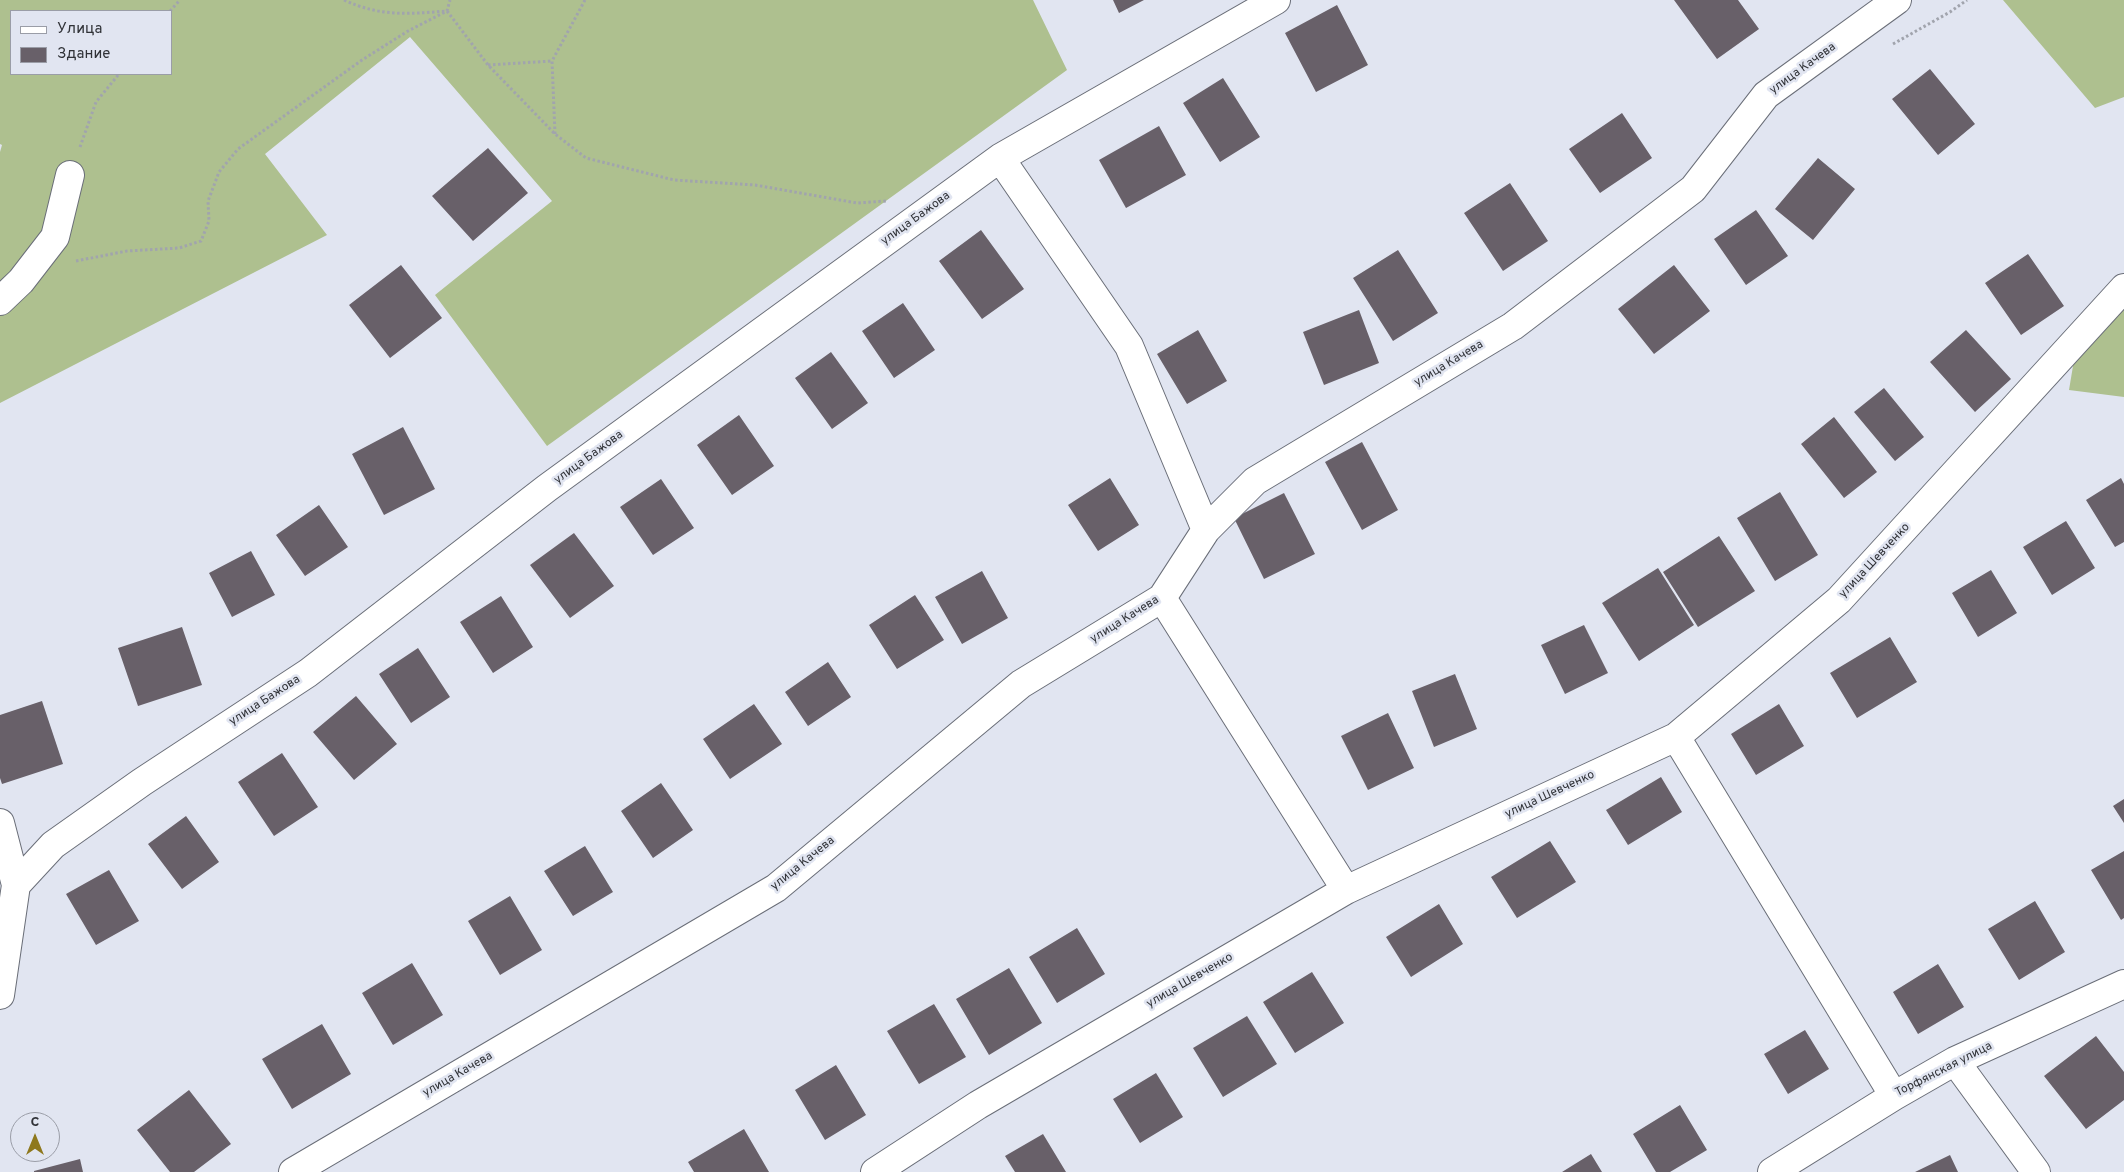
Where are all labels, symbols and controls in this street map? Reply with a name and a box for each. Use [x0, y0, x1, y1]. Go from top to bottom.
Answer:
legend [10, 10, 172, 75]
text: Улица [57, 20, 102, 39]
street label: улица Качева [1767, 40, 1839, 98]
text: Здание [57, 45, 110, 64]
street label: улица Бажова [879, 189, 953, 249]
street label: улица Качева [1412, 338, 1486, 390]
street label: улица Бажова [552, 428, 626, 488]
street label: улица Шевченко [1837, 520, 1913, 602]
street label: улица Качева [1088, 593, 1162, 647]
street label: улица Бажова [227, 673, 303, 729]
street label: улица Шевченко [1503, 768, 1597, 822]
street label: улица Качева [768, 834, 838, 894]
street label: улица Шевченко [1144, 950, 1236, 1012]
street label: Торфянская улица [1893, 1039, 1995, 1101]
street label: улица Качева [421, 1049, 495, 1101]
north arrow [10, 1112, 60, 1162]
text: С [31, 1114, 39, 1131]

